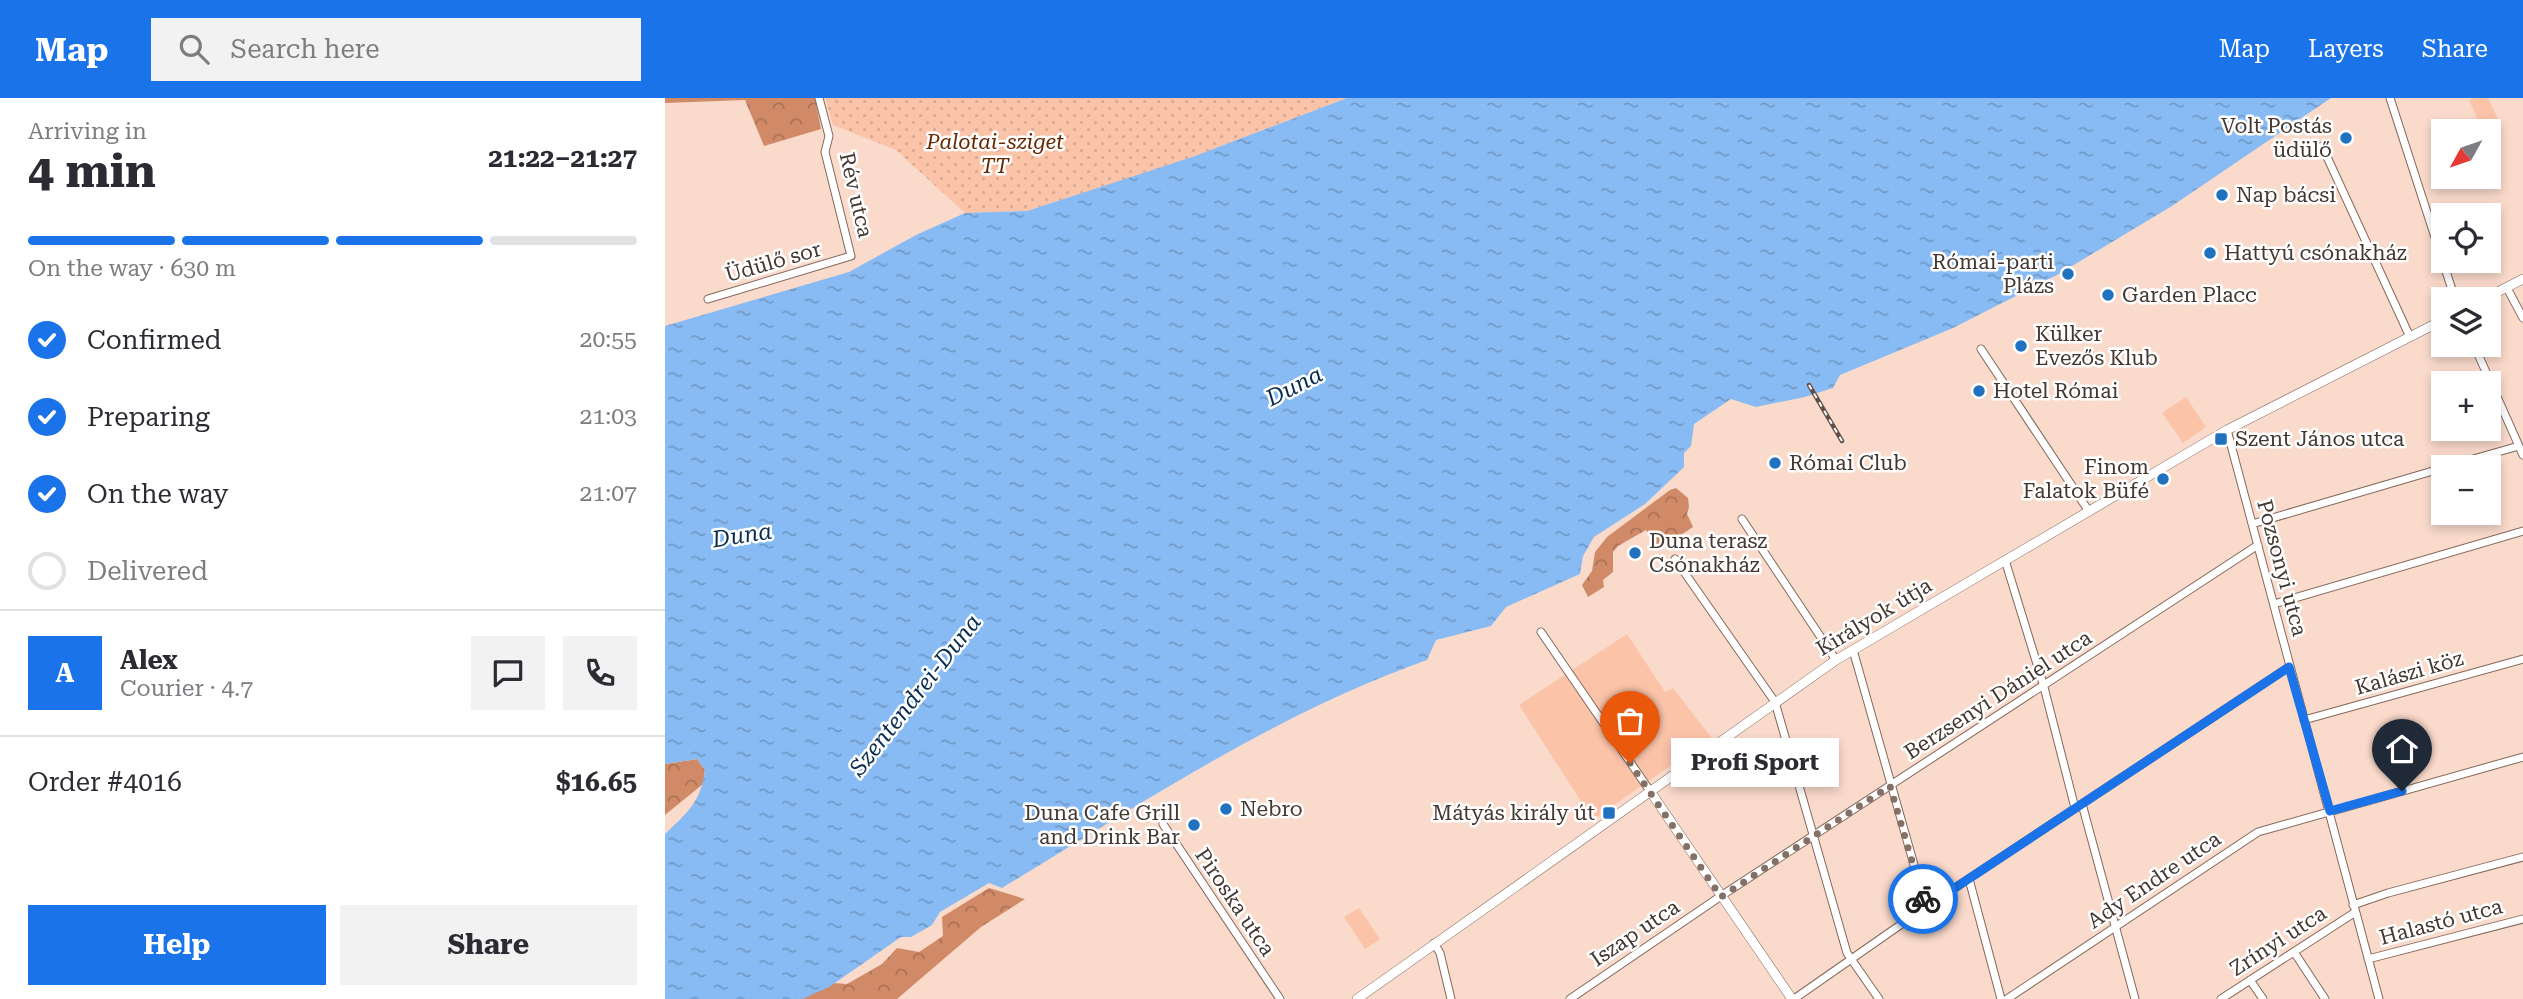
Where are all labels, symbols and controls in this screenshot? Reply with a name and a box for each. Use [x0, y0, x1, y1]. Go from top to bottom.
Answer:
search box [151, 18, 641, 81]
text: Map [35, 30, 109, 69]
icon: search [175, 30, 213, 68]
text: Search here [231, 34, 380, 64]
text: Map [2219, 35, 2270, 63]
text: Layers [2308, 35, 2384, 63]
text: Share [2422, 35, 2488, 63]
place label: Volt Postás üdülő [2221, 114, 2332, 162]
text: Arriving in [28, 118, 147, 145]
north arrow [2431, 119, 2501, 189]
map controls [2431, 119, 2501, 525]
park label: Palotai-sziget TT [925, 130, 1064, 178]
marker: Volt Postás üdülő [2338, 130, 2354, 146]
text: 21:22–21:27 [488, 143, 637, 173]
text: 4 min [28, 144, 156, 198]
street label: Rév utca [835, 150, 878, 241]
place label: Nap bácsi [2236, 183, 2336, 207]
marker: Nap bácsi [2214, 187, 2230, 203]
button: locate [2431, 203, 2501, 273]
street label: Üdülő sor [722, 236, 824, 287]
place label: Hattyú csónakház [2224, 241, 2407, 265]
marker: Hattyú csónakház [2202, 245, 2218, 261]
place label: Római-parti Plázs [1932, 250, 2054, 298]
text: On the way · 630 m [28, 255, 236, 282]
marker: Római-parti Plázs [2060, 266, 2076, 282]
place label: Garden Placc [2122, 283, 2257, 307]
marker: Garden Placc [2100, 287, 2116, 303]
button: layers [2431, 287, 2501, 357]
icon: check [28, 321, 66, 359]
place label: Külker Evezős Klub [2035, 322, 2158, 370]
text: Confirmed [87, 325, 222, 355]
text: 20:55 [580, 326, 637, 353]
marker: Külker Evezős Klub [2013, 338, 2029, 354]
water label: Duna [1260, 361, 1327, 413]
button: + [2431, 371, 2501, 441]
place label: Hotel Római [1993, 379, 2119, 403]
marker: Hotel Római [1971, 383, 1987, 399]
icon: check [28, 398, 66, 436]
text: Preparing [87, 402, 210, 432]
text: 21:03 [580, 403, 637, 430]
place label: Szent János utca [2235, 427, 2405, 451]
marker: Szent János utca [2213, 431, 2229, 447]
place label: Római Club [1789, 451, 1907, 475]
marker: Római Club [1767, 455, 1783, 471]
place label: Finom Falatok Büfé [2023, 455, 2149, 503]
button: − [2431, 455, 2501, 525]
marker: Finom Falatok Büfé [2155, 471, 2171, 487]
icon: check [28, 475, 66, 513]
text: On the way [87, 479, 228, 509]
text: 21:07 [580, 480, 637, 507]
street label: Pozsonyi utca [2252, 497, 2312, 640]
water label: Duna [709, 517, 774, 554]
place label: Duna terasz Csónakház [1649, 529, 1767, 577]
marker: Duna terasz Csónakház [1627, 545, 1643, 561]
text: Delivered [87, 556, 208, 586]
street label: Királyok útja [1812, 573, 1937, 661]
water label: Szentendrei-Duna [843, 609, 987, 782]
street label: Berzsenyi Dániel utca [1900, 625, 2097, 765]
button: chat [471, 636, 545, 710]
button: phone [563, 636, 637, 710]
text: Alex [120, 645, 178, 675]
street label: Kalászi köz [2352, 646, 2466, 700]
text: A [56, 658, 74, 688]
text: Courier · 4.7 [120, 675, 253, 702]
pin [1600, 691, 1660, 763]
icon: bag [1611, 702, 1649, 740]
pin [2372, 719, 2432, 791]
icon: home [2383, 730, 2421, 768]
callout: Profi Sport [1672, 738, 1840, 788]
text: Profi Sport [1691, 749, 1819, 776]
text: Order #4016 [28, 767, 182, 797]
text: $16.65 [556, 767, 637, 797]
place label: Nebro [1240, 797, 1303, 821]
place label: Duna Cafe Grill and Drink Bar [1024, 801, 1181, 849]
marker: Nebro [1218, 801, 1234, 817]
place label: Mátyás király út [1432, 801, 1595, 825]
marker: Mátyás király út [1601, 805, 1617, 821]
marker: Duna Cafe Grill and Drink Bar [1186, 817, 1202, 833]
street label: Ady Endre utca [2083, 826, 2226, 933]
street label: Piroska utca [1190, 844, 1280, 961]
courier [1888, 864, 1958, 934]
icon: bike [1904, 880, 1942, 918]
street label: Iszap utca [1586, 894, 1684, 971]
street label: Halastó utca [2377, 894, 2506, 950]
street label: Zrínyi utca [2225, 901, 2331, 981]
button: Help [28, 905, 326, 985]
button: Share [340, 905, 637, 985]

